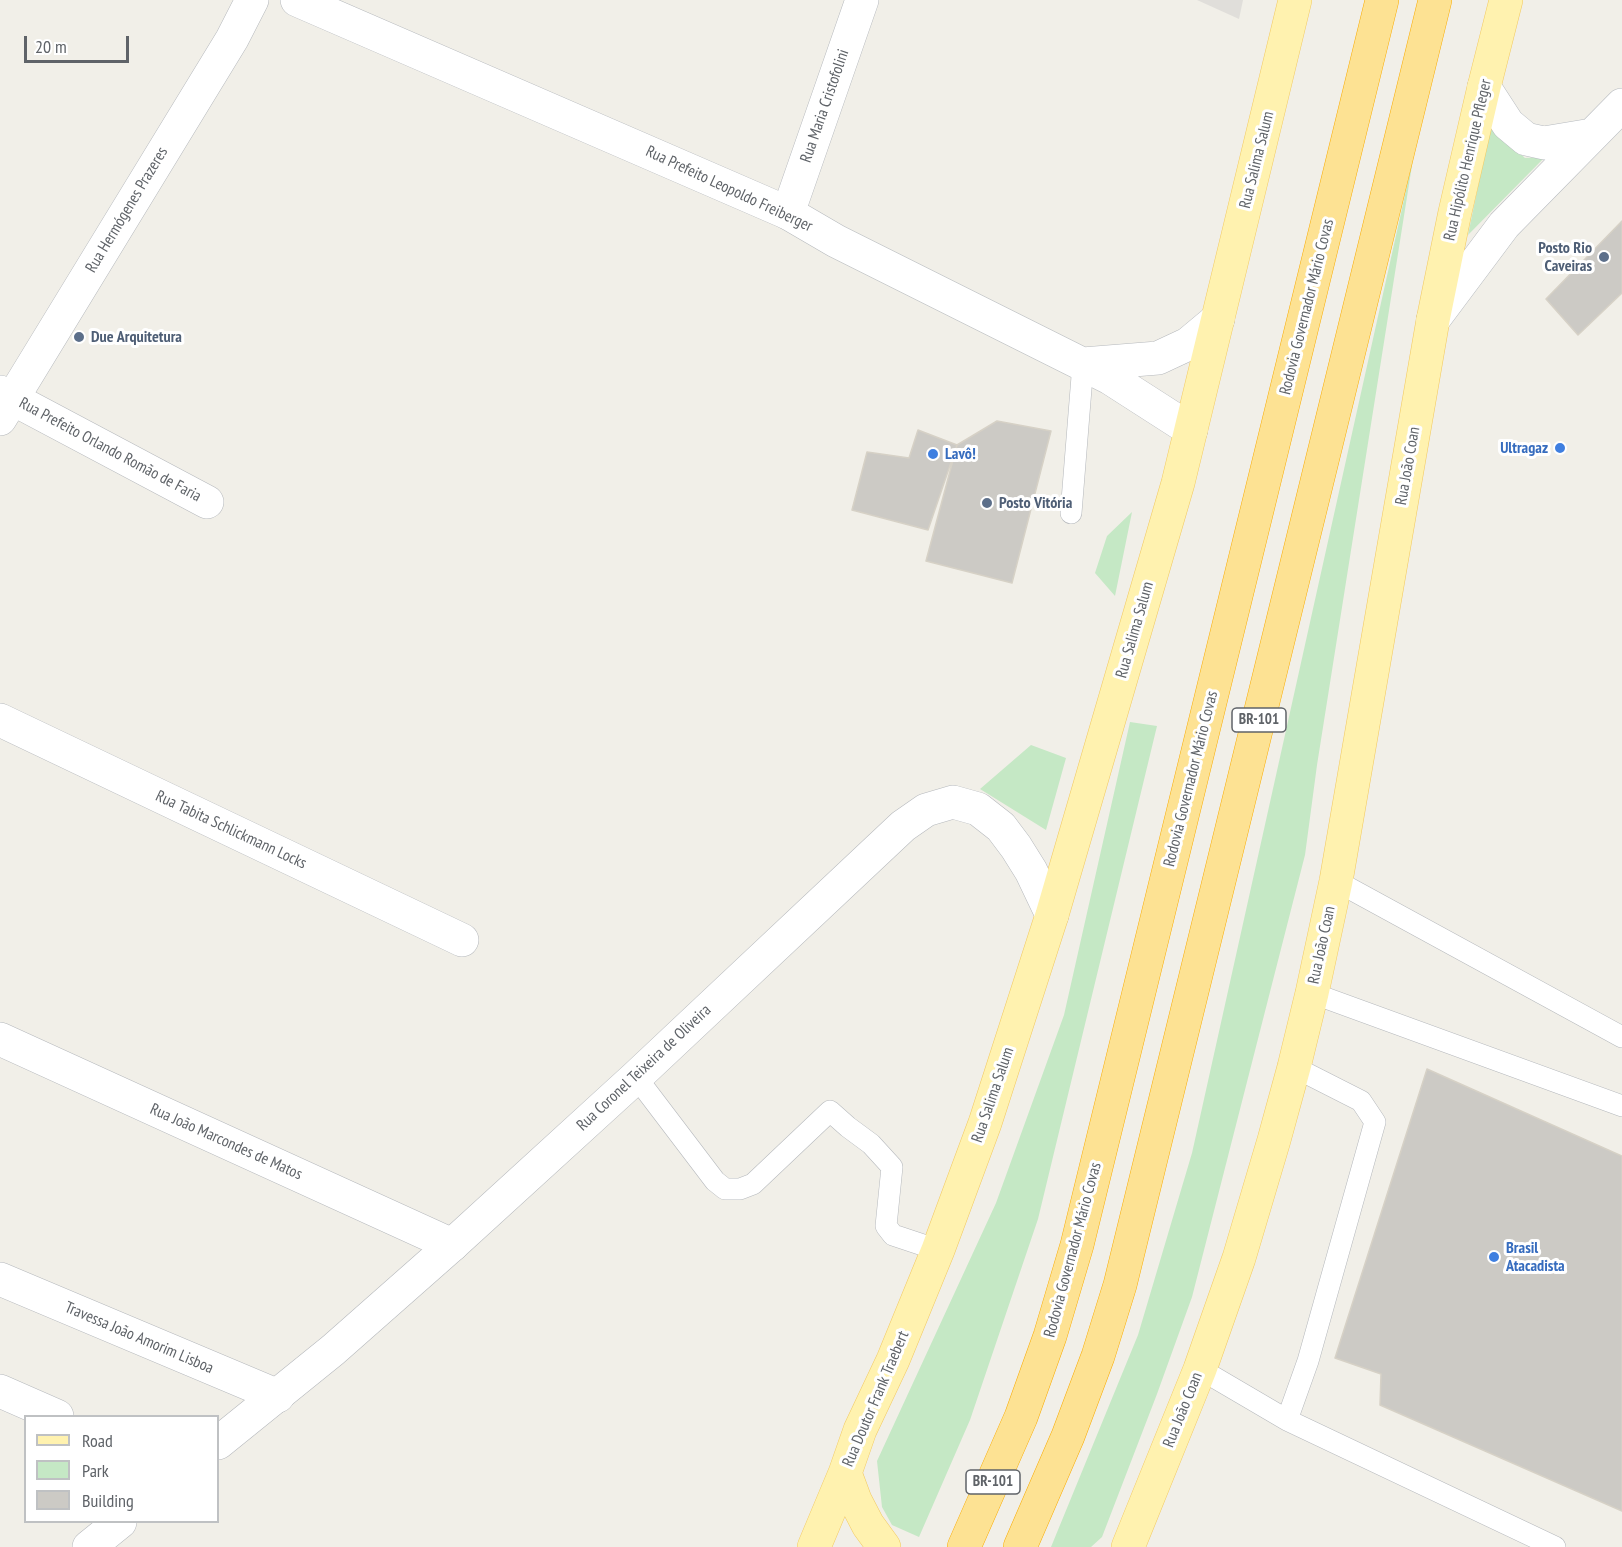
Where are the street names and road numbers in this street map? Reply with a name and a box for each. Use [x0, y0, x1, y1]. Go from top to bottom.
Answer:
street label: Rua Maria Cristofolini [797, 47, 853, 165]
street label: Rua Hipólito Henrique Pfleger [1440, 77, 1496, 243]
street label: Rua Salima Salum [1236, 109, 1278, 211]
street label: Rua Prefeito Leopoldo Freiberger [643, 142, 815, 236]
street label: Rua Hermógenes Prazeres [82, 144, 172, 276]
street label: Rodovia Governador Mário Covas [1276, 217, 1338, 397]
street label: Rua Prefeito Orlando Romão de Faria [16, 394, 204, 506]
street label: Rua João Coan [1392, 425, 1424, 507]
street label: Rua Salima Salum [1112, 580, 1158, 680]
street label: Rodovia Governador Mário Covas [1160, 689, 1222, 869]
road number: BR-101 [1232, 708, 1286, 732]
street label: Rua Tabita Schlickmann Locks [152, 787, 310, 873]
street label: Rua João Coan [1304, 904, 1340, 986]
street label: Rua Coronel Teixeira de Oliveira [573, 1001, 715, 1135]
street label: Rua Salima Salum [968, 1045, 1018, 1145]
street label: Rua João Marcondes de Matos [147, 1100, 305, 1184]
street label: Rodovia Governador Mário Covas [1040, 1160, 1106, 1340]
street label: Travessa João Amorim Lisboa [62, 1298, 216, 1378]
street label: Rua Doutor Frank Traebert [839, 1328, 913, 1470]
street label: Rua João Coan [1159, 1370, 1207, 1450]
road number: BR-101 [966, 1470, 1020, 1494]

